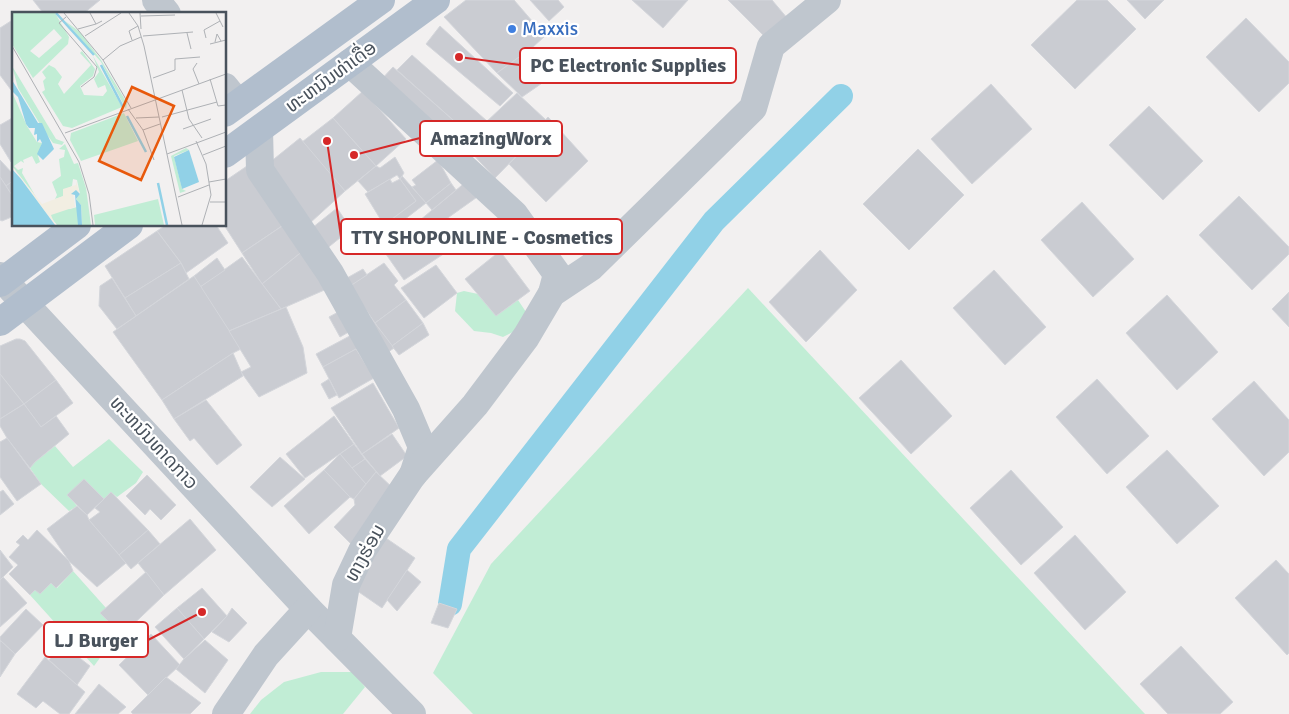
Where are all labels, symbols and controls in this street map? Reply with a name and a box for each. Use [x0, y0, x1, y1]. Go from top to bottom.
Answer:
inset map [12, 12, 226, 226]
place label: Maxxis [522, 17, 578, 41]
marker: Maxxis [506, 23, 518, 35]
street label: ທະຫນົນທ່າເດື່ອ [279, 33, 381, 118]
callout: PC Electronic Supplies [520, 48, 736, 83]
text: PC Electronic Supplies [530, 53, 726, 78]
callout: AmazingWorx [420, 121, 562, 156]
text: AmazingWorx [430, 126, 552, 151]
callout: TTY SHOPONLINE - Cosmetics [341, 219, 622, 254]
text: TTY SHOPONLINE - Cosmetics [351, 225, 613, 250]
street label: ທະຫນົນທາດກາວ [105, 391, 203, 495]
street label: ທາງຮ່ອມ [339, 520, 391, 586]
callout: LJ Burger [44, 622, 148, 657]
text: LJ Burger [54, 628, 138, 653]

